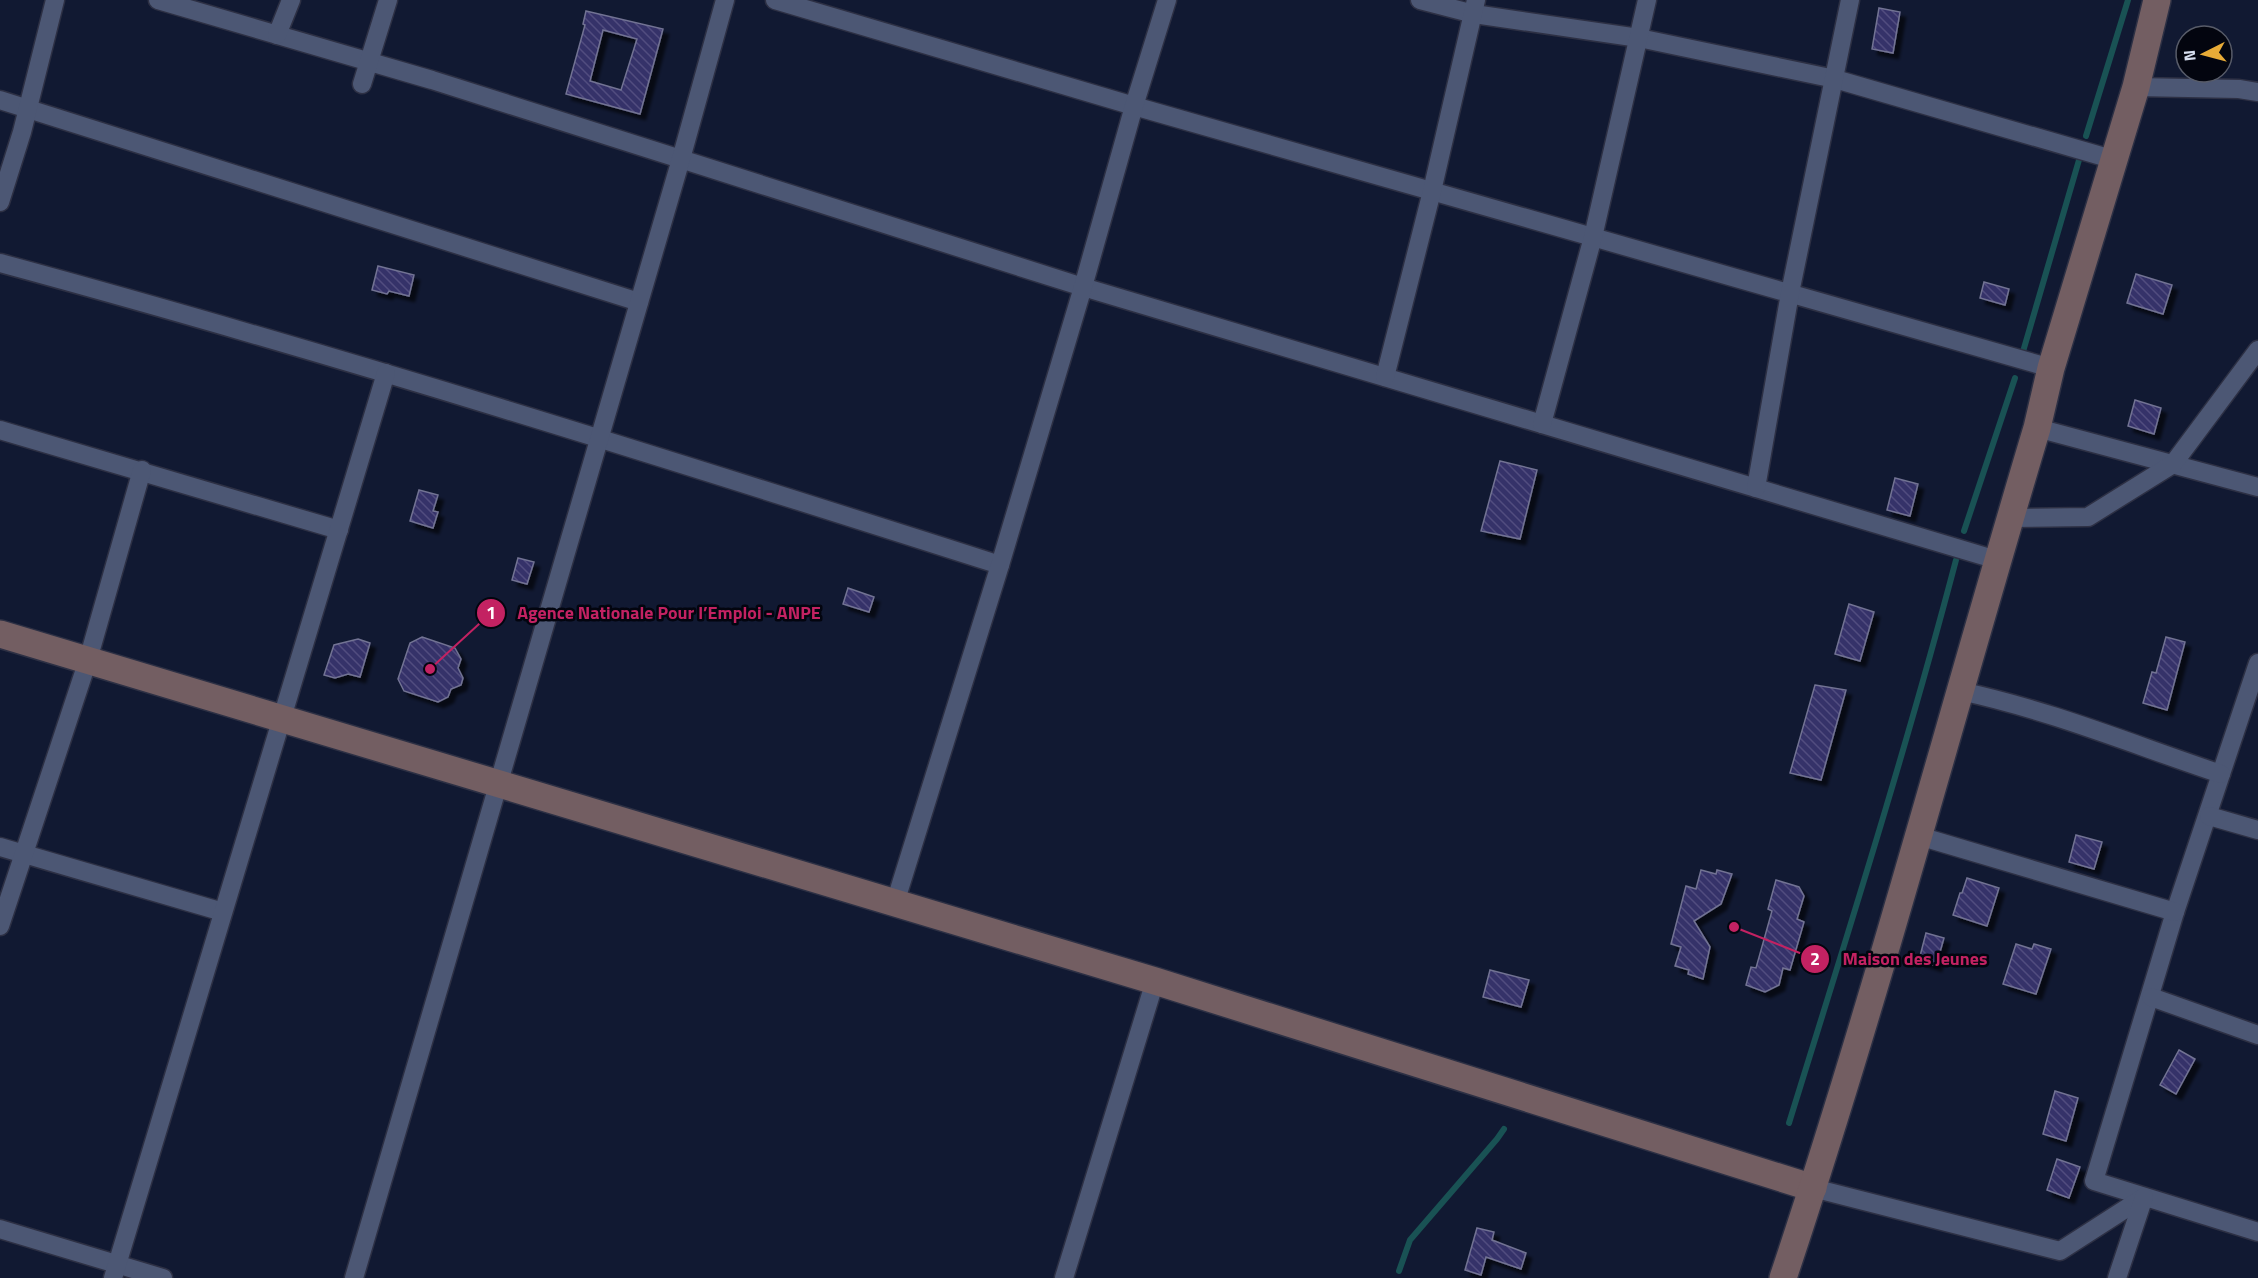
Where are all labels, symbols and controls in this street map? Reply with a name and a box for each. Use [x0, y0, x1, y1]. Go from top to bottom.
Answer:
north arrow [2174, 24, 2234, 84]
text: N [2177, 49, 2202, 62]
callout: Agence Nationale Pour l’Emploi - ANPE [476, 595, 833, 631]
text: 1 [486, 599, 496, 626]
text: Agence Nationale Pour l’Emploi - ANPE [517, 599, 821, 626]
callout: Maison des Jeunes [1800, 941, 1999, 977]
text: 2 [1810, 945, 1820, 972]
text: Maison des Jeunes [1843, 945, 1987, 972]

